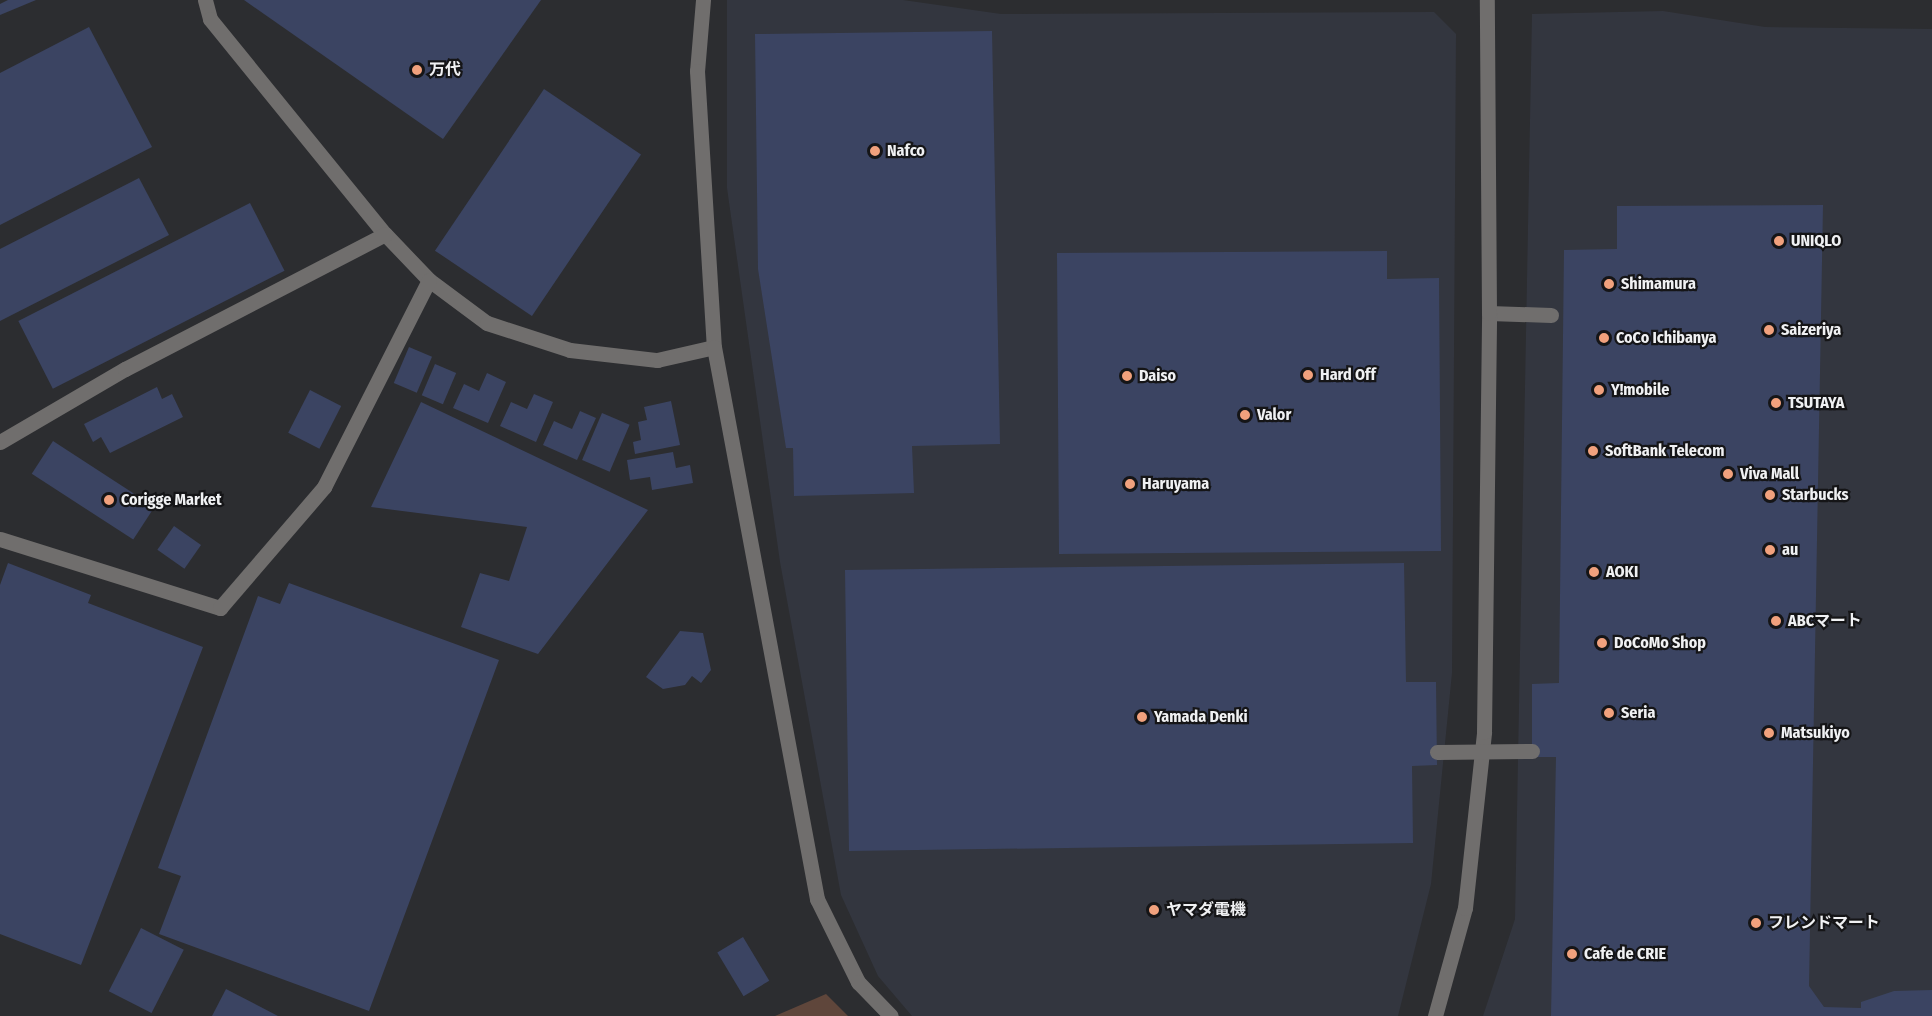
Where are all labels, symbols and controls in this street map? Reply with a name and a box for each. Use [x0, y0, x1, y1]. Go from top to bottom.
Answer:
place label: 万代 [429, 60, 461, 80]
marker: 万代 [410, 63, 424, 77]
place label: Nafco [887, 141, 925, 161]
marker: Nafco [868, 144, 882, 158]
place label: UNIQLO [1791, 231, 1841, 251]
marker: UNIQLO [1772, 234, 1786, 248]
place label: Shimamura [1621, 274, 1696, 294]
marker: Shimamura [1602, 277, 1616, 291]
place label: Saizeriya [1781, 320, 1841, 340]
marker: Saizeriya [1762, 323, 1776, 337]
place label: CoCo Ichibanya [1616, 328, 1716, 348]
marker: CoCo Ichibanya [1597, 331, 1611, 345]
place label: Hard Off [1320, 365, 1376, 385]
place label: Daiso [1139, 366, 1176, 386]
marker: Hard Off [1301, 368, 1315, 382]
marker: Daiso [1120, 369, 1134, 383]
place label: Y!mobile [1611, 380, 1669, 400]
marker: Y!mobile [1592, 383, 1606, 397]
place label: TSUTAYA [1788, 393, 1845, 413]
marker: TSUTAYA [1769, 396, 1783, 410]
place label: Valor [1257, 405, 1291, 425]
marker: Valor [1238, 408, 1252, 422]
place label: SoftBank Telecom [1605, 441, 1724, 461]
marker: SoftBank Telecom [1586, 444, 1600, 458]
place label: Viva Mall [1740, 464, 1799, 484]
marker: Viva Mall [1721, 467, 1735, 481]
place label: Haruyama [1142, 474, 1209, 494]
marker: Haruyama [1123, 477, 1137, 491]
place label: Starbucks [1782, 485, 1849, 505]
marker: Starbucks [1763, 488, 1777, 502]
place label: Corigge Market [121, 490, 222, 510]
marker: Corigge Market [102, 493, 116, 507]
place label: au [1782, 540, 1798, 560]
marker: au [1763, 543, 1777, 557]
place label: AOKI [1606, 562, 1638, 582]
marker: AOKI [1587, 565, 1601, 579]
place label: ABCマート [1788, 611, 1862, 631]
marker: ABCマート [1769, 614, 1783, 628]
place label: DoCoMo Shop [1614, 633, 1706, 653]
marker: DoCoMo Shop [1595, 636, 1609, 650]
place label: Seria [1621, 703, 1655, 723]
marker: Seria [1602, 706, 1616, 720]
place label: Yamada Denki [1154, 707, 1248, 727]
marker: Yamada Denki [1135, 710, 1149, 724]
place label: Matsukiyo [1781, 723, 1850, 743]
marker: Matsukiyo [1762, 726, 1776, 740]
place label: ヤマダ電機 [1166, 900, 1246, 920]
marker: ヤマダ電機 [1147, 903, 1161, 917]
place label: フレンドマート [1768, 913, 1880, 933]
marker: フレンドマート [1749, 916, 1763, 930]
place label: Cafe de CRIE [1584, 944, 1666, 964]
marker: Cafe de CRIE [1565, 947, 1579, 961]

